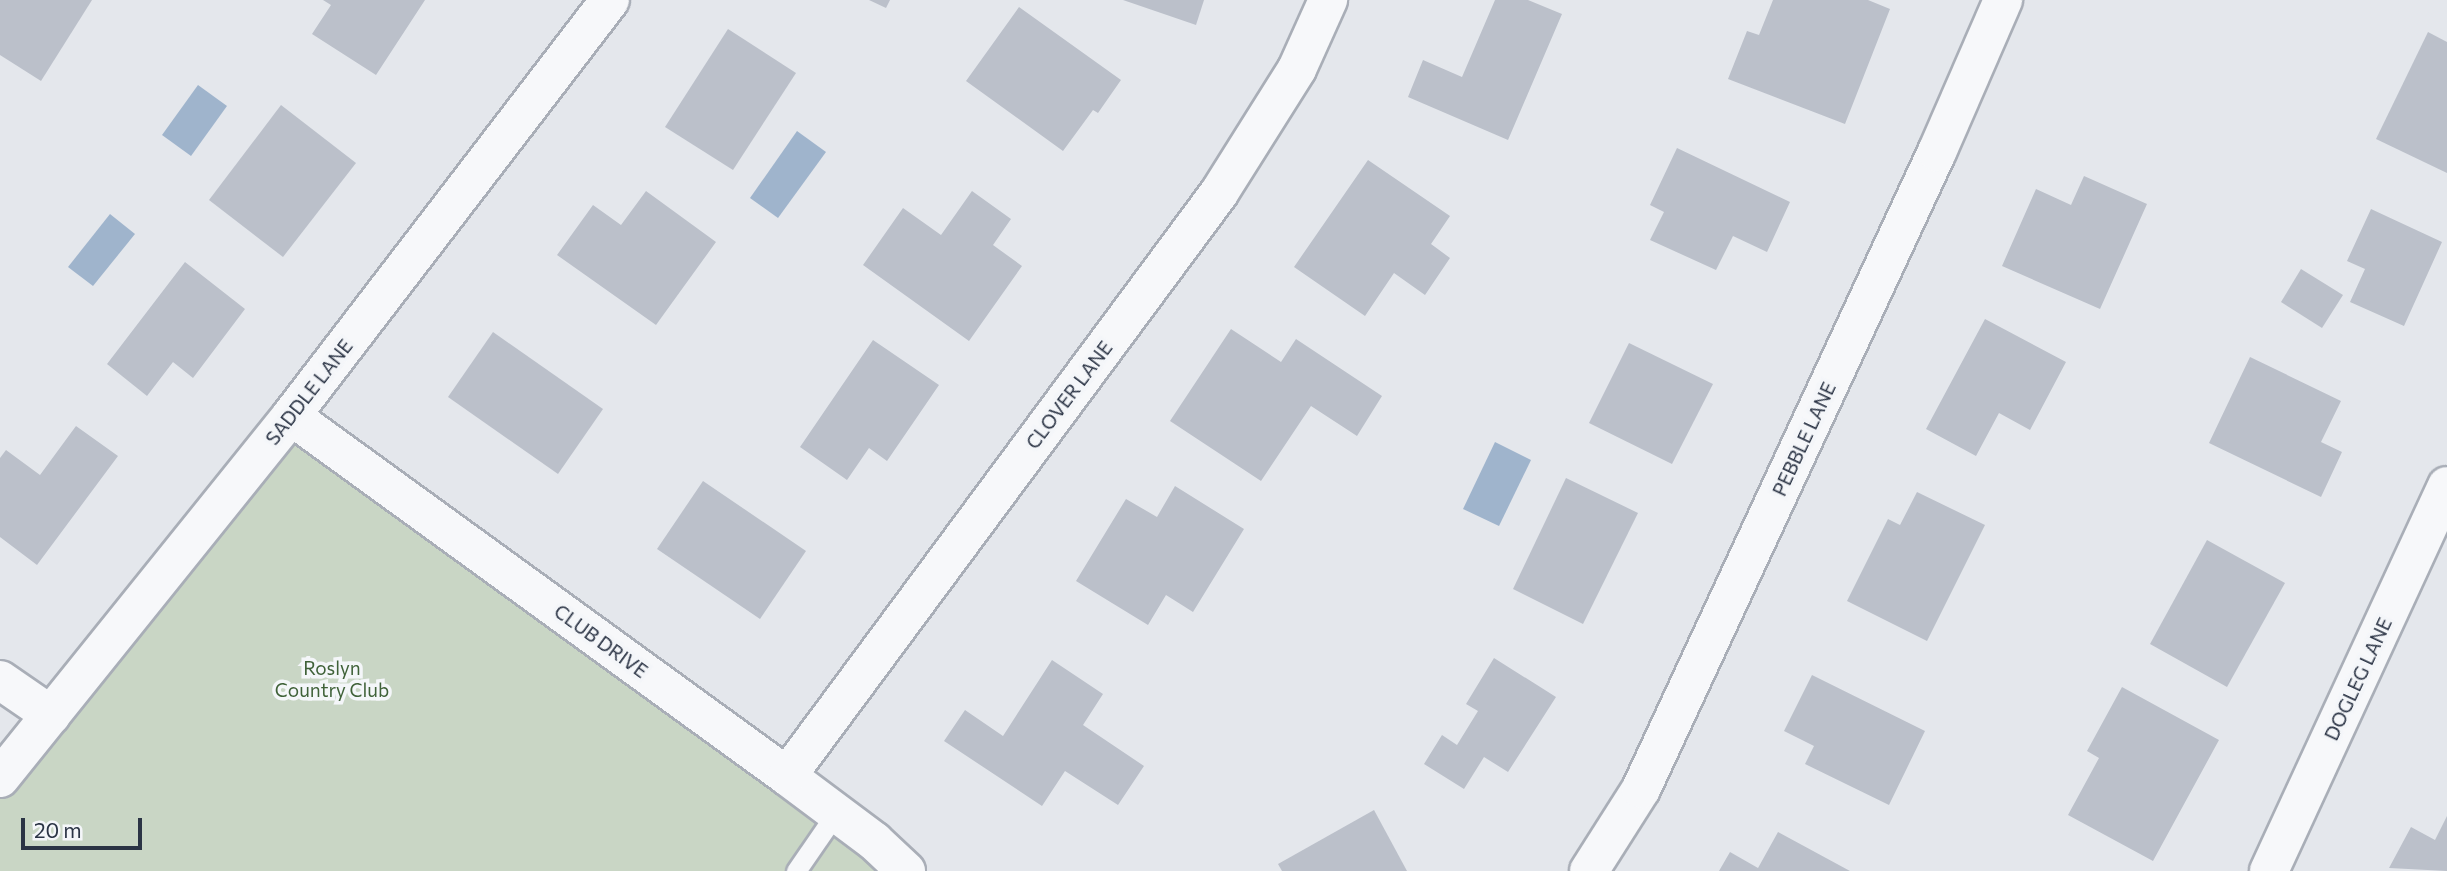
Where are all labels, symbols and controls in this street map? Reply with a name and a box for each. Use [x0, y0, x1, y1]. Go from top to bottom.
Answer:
street label: SADDLE LANE [261, 335, 357, 449]
street label: CLOVER LANE [1021, 337, 1117, 453]
street label: PEBBLE LANE [1768, 378, 1840, 500]
street label: CLUB DRIVE [550, 599, 652, 683]
street label: DOGLEG LANE [2320, 614, 2396, 744]
park label: Roslyn Country Club [275, 657, 389, 701]
scale bar [24, 804, 145, 848]
text: 20 m [34, 817, 82, 842]

